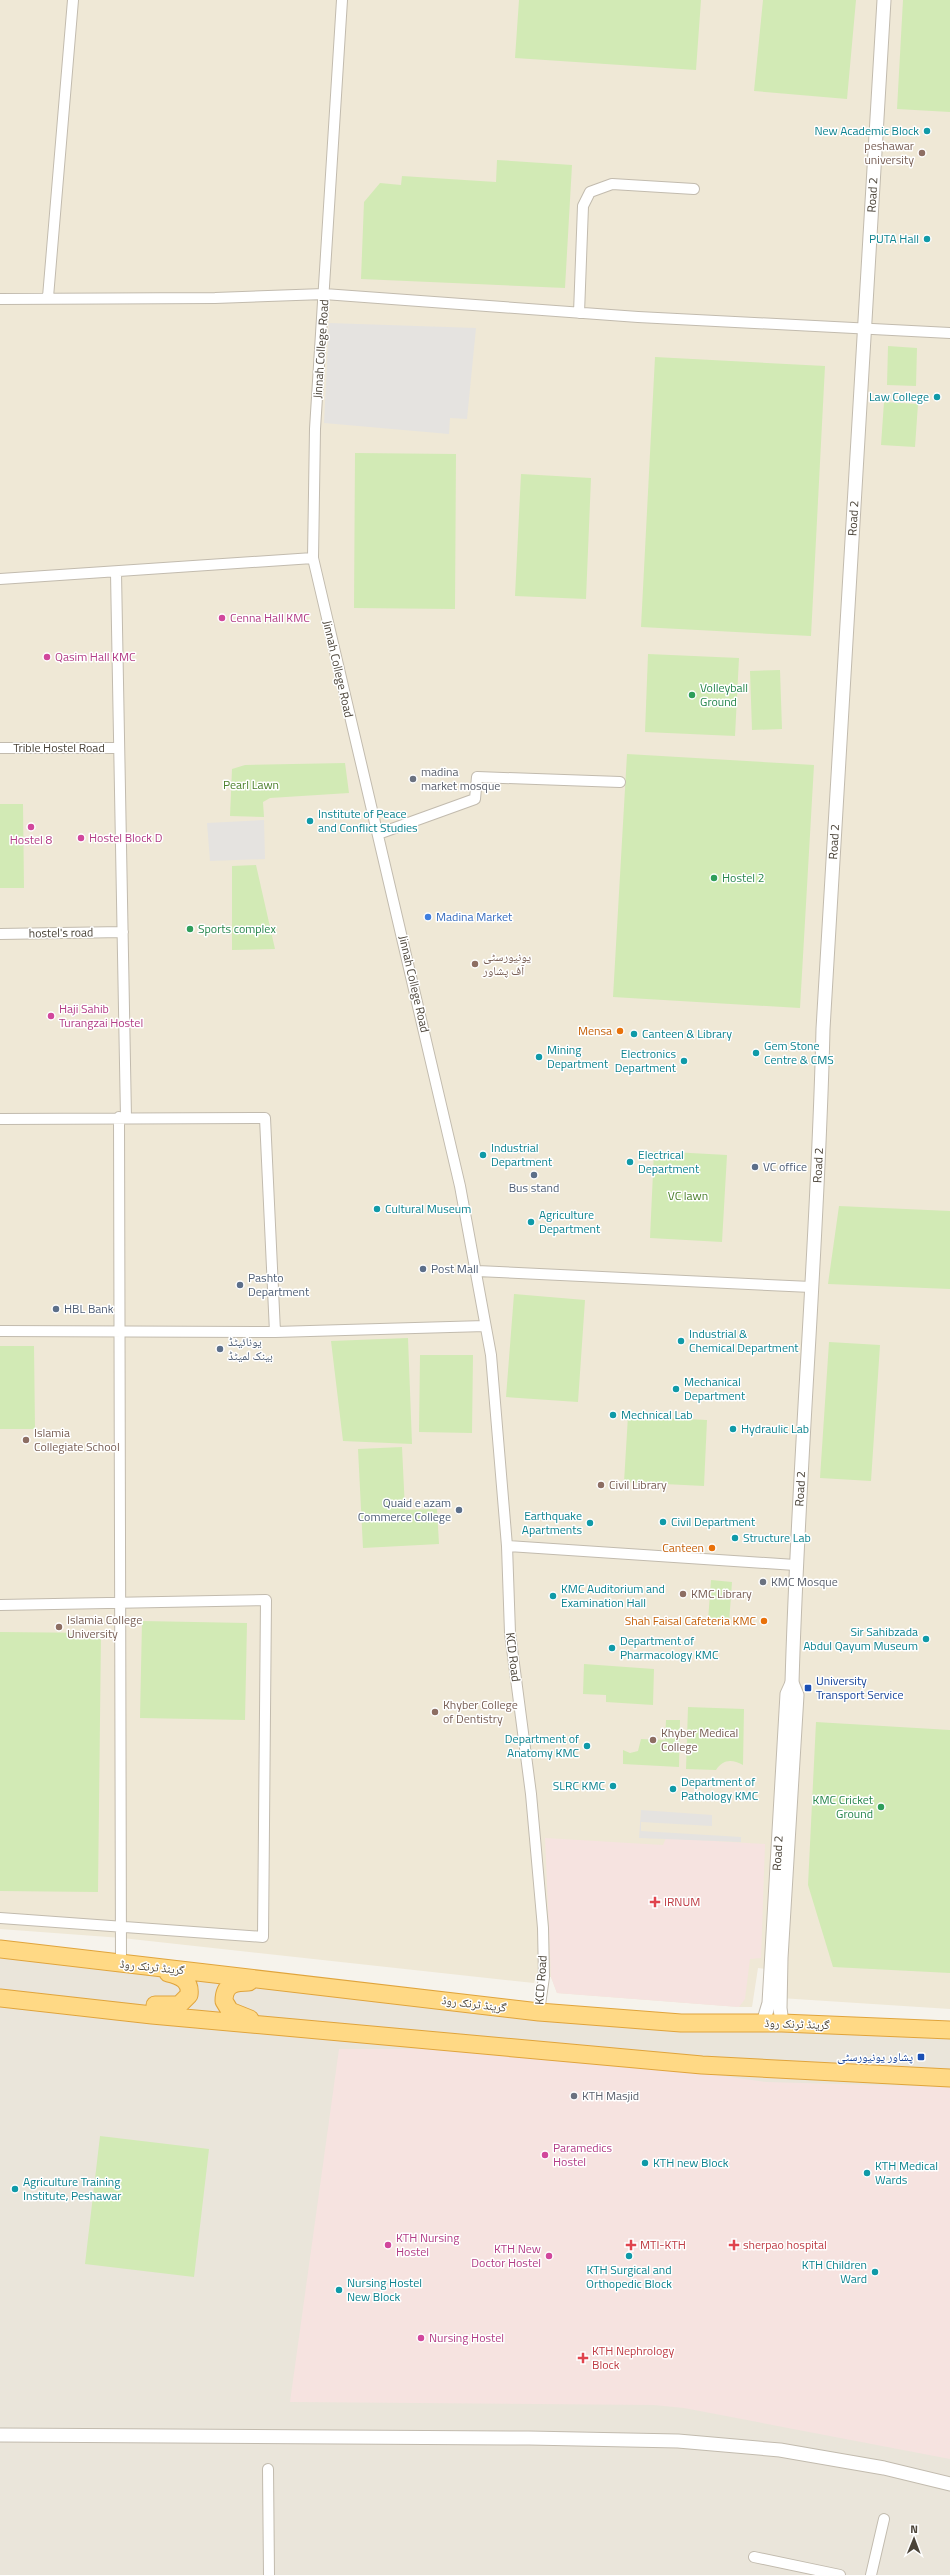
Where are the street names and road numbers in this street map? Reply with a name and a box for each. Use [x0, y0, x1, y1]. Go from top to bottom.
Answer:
street label: Road 2 [861, 177, 882, 213]
street label: Jinnah College Road [308, 299, 333, 399]
street label: Road 2 [842, 500, 863, 536]
street label: Jinnah College Road [318, 618, 359, 719]
street label: Trible Hostel Road [13, 738, 105, 757]
street label: Road 2 [823, 823, 844, 860]
street label: hostel's road [28, 922, 94, 943]
street label: Jinnah College Road [394, 933, 435, 1034]
street label: Road 2 [807, 1147, 828, 1183]
street label: Road 2 [789, 1471, 810, 1507]
street label: KCD Road [501, 1631, 526, 1683]
street label: Road 2 [767, 1835, 788, 1871]
street label: گرینڈ ٹرنک روڈ [119, 1954, 185, 1979]
street label: KCD Road [529, 1955, 552, 2005]
street label: گرینڈ ٹرنک روڈ [441, 1990, 508, 2017]
street label: گرینڈ ٹرنک روڈ [764, 2013, 830, 2034]

